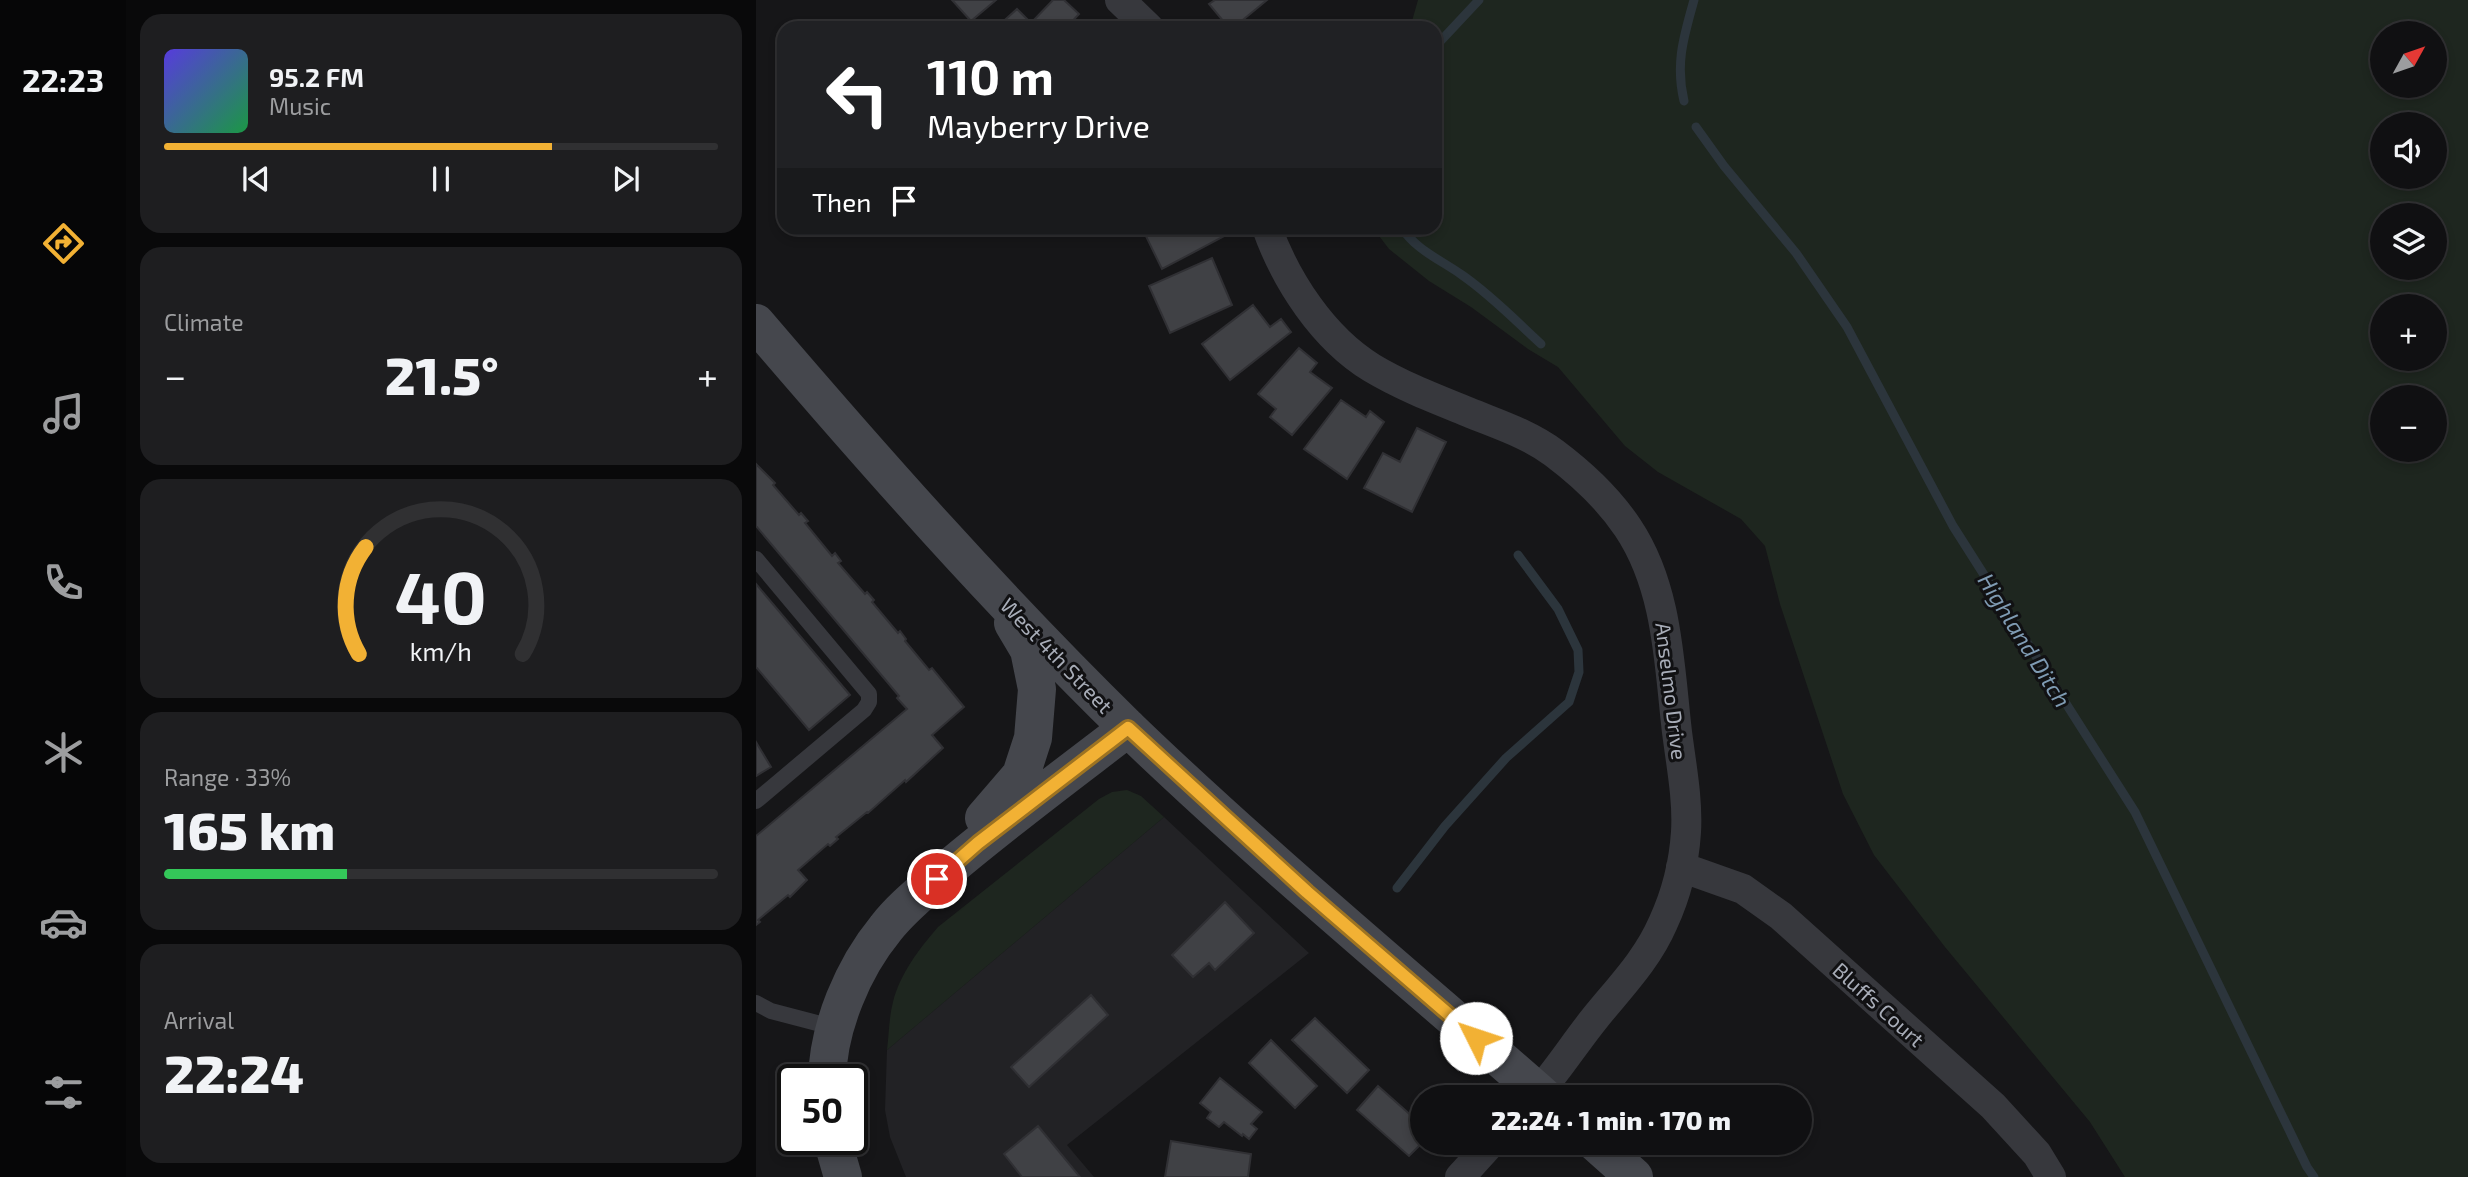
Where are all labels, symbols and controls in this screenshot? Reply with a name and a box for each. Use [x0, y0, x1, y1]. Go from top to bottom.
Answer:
north arrow [2370, 21, 2446, 98]
map controls [2370, 21, 2447, 462]
text: 110 m [927, 46, 1054, 105]
icon: left [812, 49, 903, 140]
text: 22:23 [22, 60, 104, 98]
text: 95.2 FM [269, 61, 364, 92]
text: Music [269, 92, 331, 120]
text: Mayberry Drive [927, 106, 1150, 144]
button: sound [2370, 112, 2447, 189]
icon: previous [237, 160, 275, 198]
icon: pause [422, 160, 460, 198]
icon: next [607, 160, 645, 198]
icon: arrive [885, 182, 923, 220]
text: Then [812, 186, 871, 217]
button: layers [2370, 203, 2447, 280]
icon: directions [39, 219, 88, 268]
button: + [2370, 294, 2447, 371]
text: Climate [164, 308, 244, 336]
text: 21.5° [385, 343, 499, 405]
text: − [164, 352, 186, 398]
text: + [697, 352, 718, 398]
button: − [2370, 385, 2447, 462]
icon: music [39, 389, 88, 438]
text: 40 [395, 552, 487, 640]
icon: phone [39, 558, 88, 607]
water label: Highland Ditch [1973, 568, 2077, 712]
street label: West 4th Street [996, 592, 1118, 718]
street label: Anselmo Drive [1651, 621, 1693, 761]
text: km/h [410, 636, 472, 666]
icon: climate [39, 728, 88, 777]
text: Range · 33% [164, 763, 291, 791]
text: 165 km [164, 798, 335, 860]
pin [907, 849, 967, 909]
icon: arrive [918, 860, 956, 898]
icon: car [39, 898, 88, 947]
street label: Bluffs Court [1828, 957, 1930, 1051]
position arrow [1439, 1001, 1513, 1075]
text: Arrival [164, 1006, 234, 1034]
text: 22:24 [164, 1041, 304, 1103]
speed limit sign: 50 [777, 1064, 868, 1155]
icon: filters [39, 1068, 88, 1117]
text: 22:24 · 1 min · 170 m [1491, 1104, 1731, 1135]

